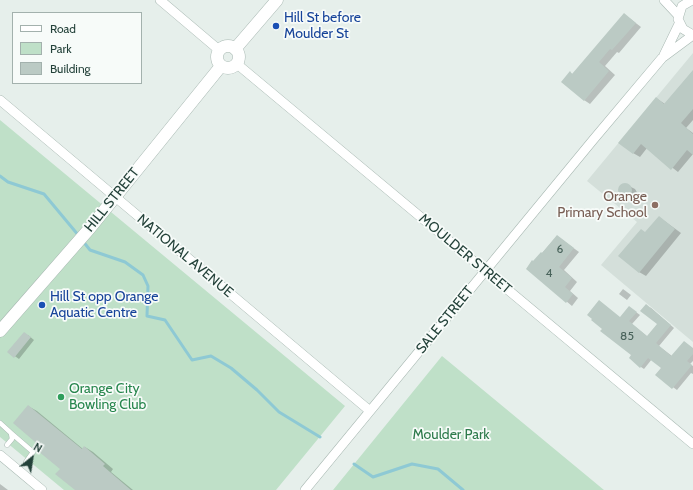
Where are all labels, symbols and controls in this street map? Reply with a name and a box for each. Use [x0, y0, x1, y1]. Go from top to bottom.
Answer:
place label: Hill St before Moulder St [284, 10, 361, 42]
legend [12, 12, 142, 84]
text: Road [50, 21, 76, 36]
marker: Hill St before Moulder St [271, 21, 281, 31]
text: Park [50, 41, 72, 56]
text: Building [50, 61, 91, 76]
street label: HILL STREET [81, 165, 143, 235]
place label: Orange Primary School [557, 189, 647, 222]
marker: Orange Primary School [650, 200, 660, 210]
street label: MOULDER STREET [415, 210, 515, 298]
street label: NATIONAL AVENUE [134, 211, 236, 301]
house number: 6 [557, 242, 563, 256]
house number: 4 [546, 266, 552, 280]
street label: SALE STREET [413, 283, 477, 357]
place label: Hill St opp Orange Aquatic Centre [50, 289, 158, 322]
marker: Hill St opp Orange Aquatic Centre [37, 300, 47, 310]
house number: 85 [620, 329, 634, 343]
place label: Orange City Bowling Club [69, 381, 146, 414]
marker: Orange City Bowling Club [56, 392, 66, 402]
park label: Moulder Park [412, 427, 490, 443]
north arrow [12, 438, 52, 478]
text: N [31, 440, 45, 456]

